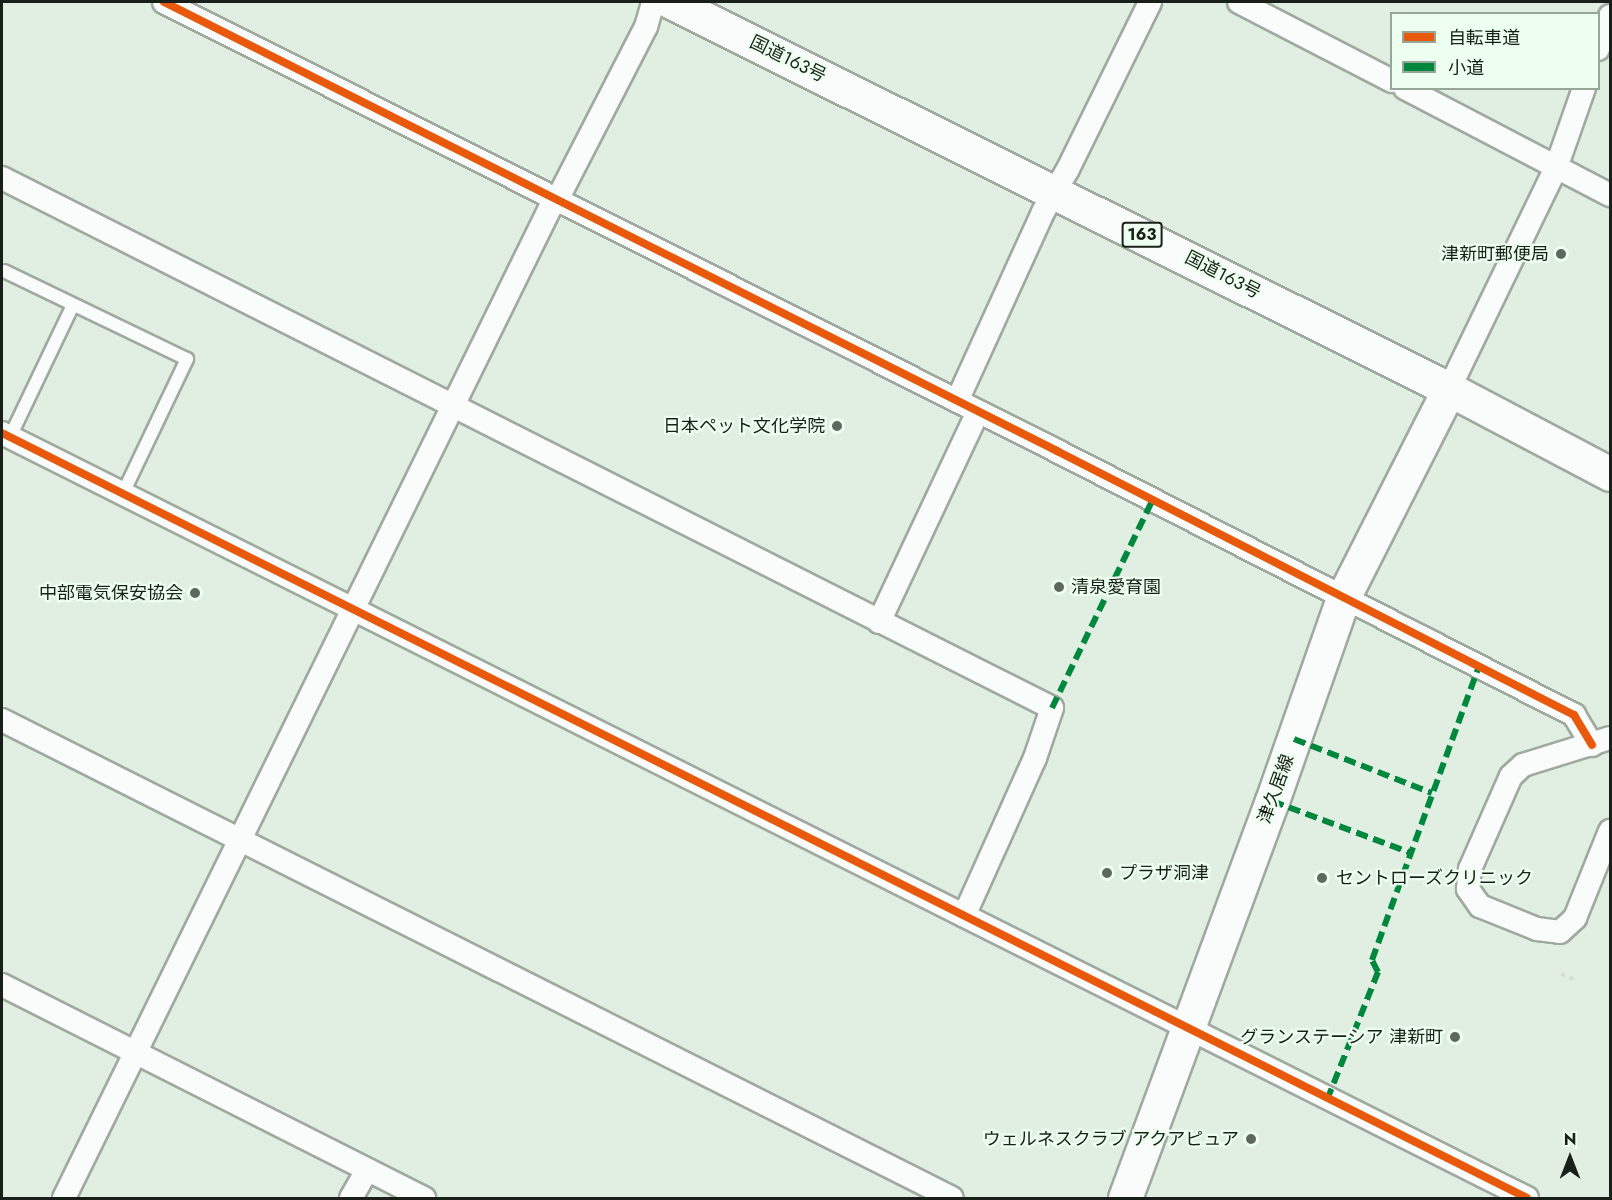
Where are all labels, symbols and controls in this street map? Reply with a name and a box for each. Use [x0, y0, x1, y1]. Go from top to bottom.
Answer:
legend [1390, 12, 1600, 90]
text: 自転車道 [1448, 25, 1520, 51]
street label: 国道163号 [746, 31, 830, 87]
text: 小道 [1448, 55, 1484, 81]
road number: 163 [1121, 222, 1163, 248]
place label: 津新町郵便局 [1441, 243, 1549, 265]
street label: 国道163号 [1181, 247, 1265, 303]
marker: 津新町郵便局 [1554, 247, 1568, 261]
place label: 日本ペット文化学院 [663, 415, 825, 437]
marker: 日本ペット文化学院 [830, 419, 844, 433]
place label: 清泉愛育園 [1071, 576, 1161, 598]
marker: 清泉愛育園 [1052, 580, 1066, 594]
place label: 中部電気保安協会 [39, 582, 183, 604]
marker: 中部電気保安協会 [188, 586, 202, 600]
street label: 津久居線 [1254, 751, 1298, 827]
place label: プラザ洞津 [1119, 862, 1209, 884]
marker: プラザ洞津 [1100, 866, 1114, 880]
place label: セントローズクリニック [1336, 867, 1534, 889]
marker: セントローズクリニック [1313, 869, 1331, 887]
place label: グランステーシア 津新町 [1240, 1026, 1443, 1048]
marker: グランステーシア 津新町 [1448, 1030, 1462, 1044]
place label: ウェルネスクラブ アクアピュア [982, 1128, 1239, 1150]
north arrow [1540, 1128, 1600, 1188]
text: N [1564, 1128, 1576, 1151]
marker: ウェルネスクラブ アクアピュア [1244, 1132, 1258, 1146]

